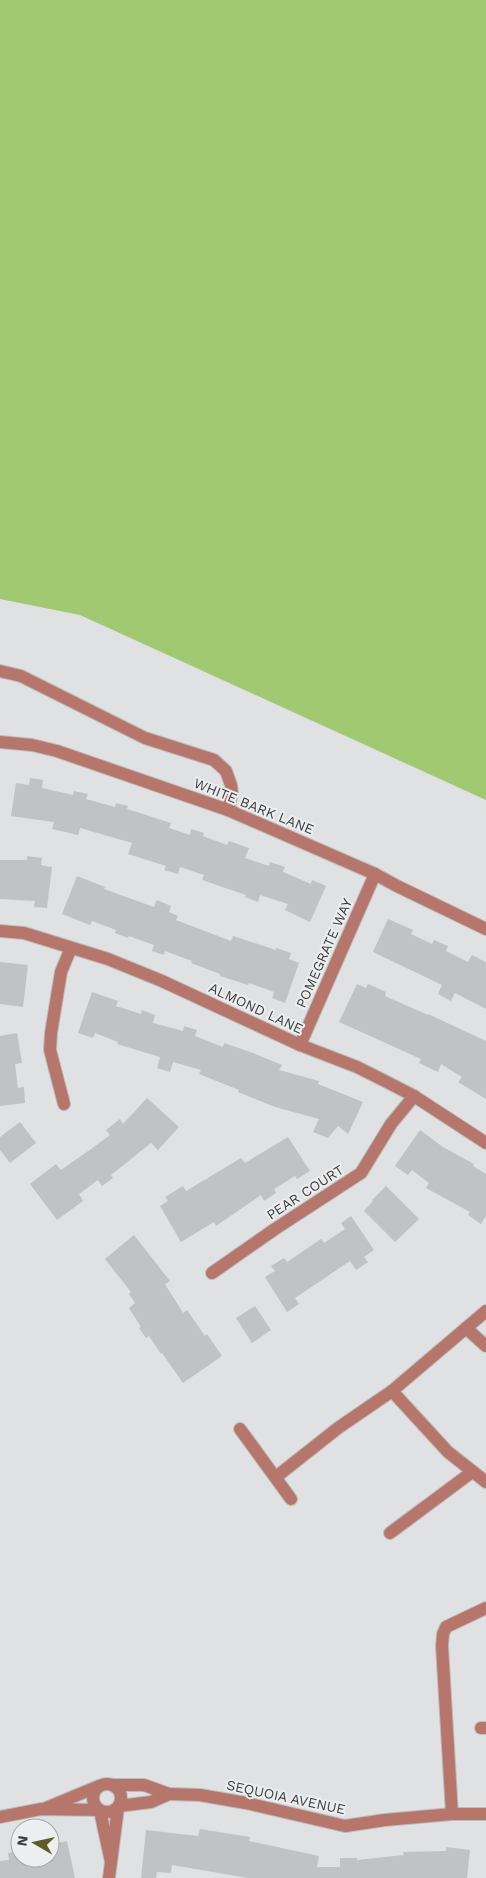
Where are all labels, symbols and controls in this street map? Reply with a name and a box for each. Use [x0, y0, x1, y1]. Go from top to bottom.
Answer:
street label: WHITE BARK LANE [192, 775, 316, 837]
street label: POMEGRATE WAY [293, 896, 355, 1010]
street label: ALMOND LANE [206, 979, 306, 1037]
street label: PEAR COURT [264, 1161, 347, 1223]
street label: SEQUOIA AVENUE [225, 1777, 347, 1817]
north arrow [10, 1818, 60, 1868]
text: N [13, 1835, 31, 1847]

